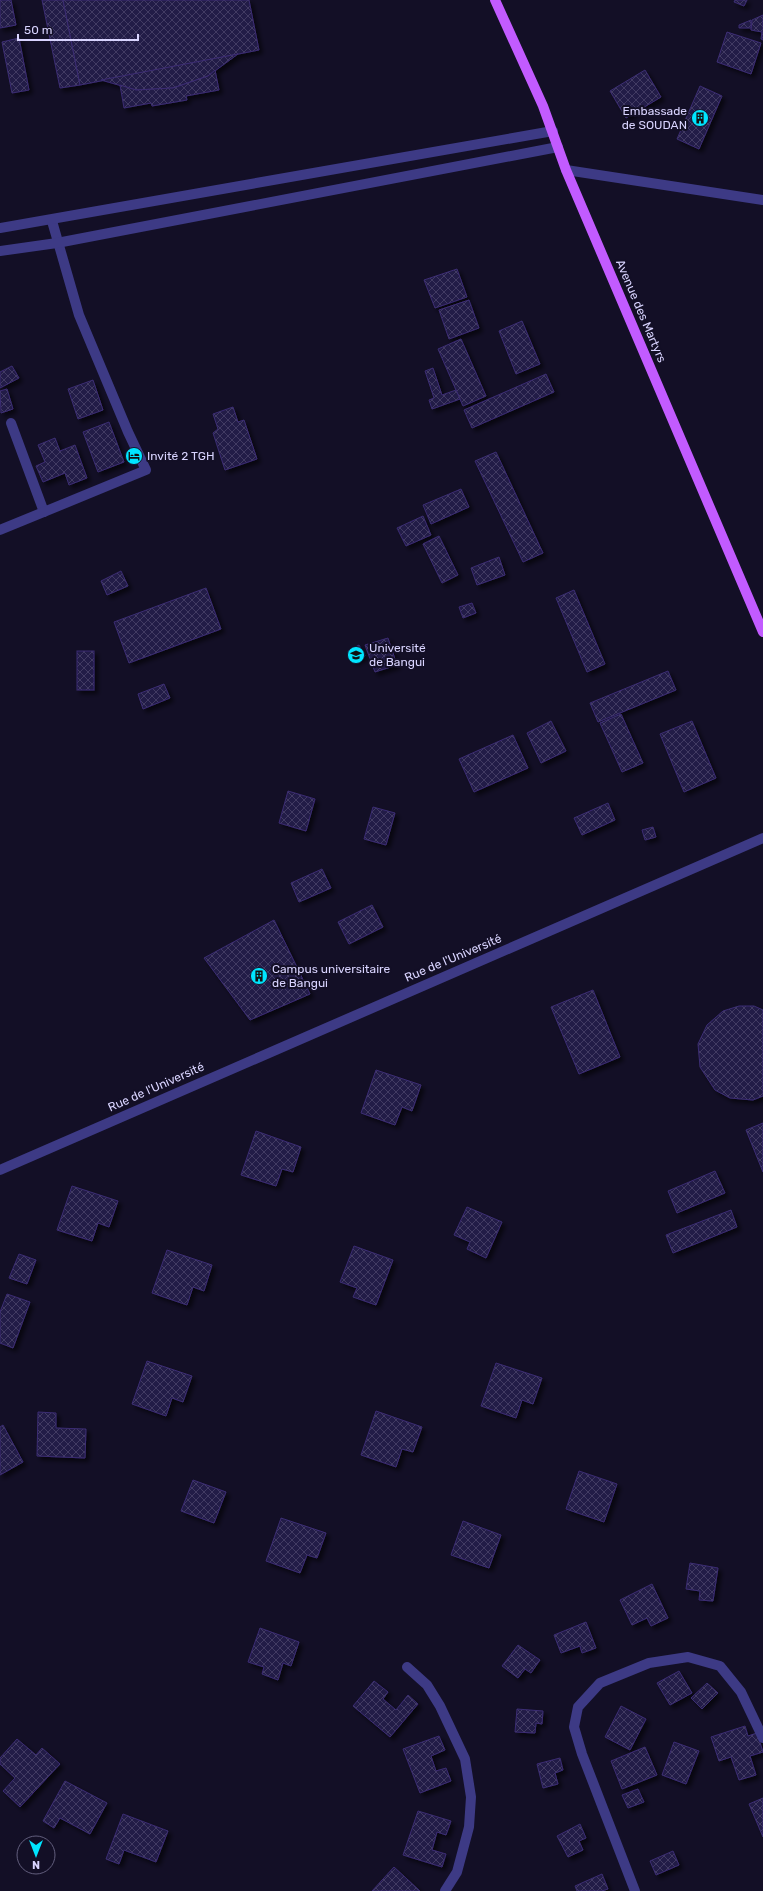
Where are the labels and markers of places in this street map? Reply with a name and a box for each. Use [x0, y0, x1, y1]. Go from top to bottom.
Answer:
place label: Embassade de SOUDAN [622, 104, 687, 132]
building icon: Embassade de SOUDAN [690, 108, 710, 128]
hotel icon: Invité 2 TGH [124, 446, 144, 466]
place label: Invité 2 TGH [147, 449, 214, 463]
place label: Université de Bangui [369, 641, 426, 669]
school or university icon: Université de Bangui [346, 645, 366, 665]
place label: Campus universitaire de Bangui [272, 962, 391, 990]
building icon: Campus universitaire de Bangui [249, 966, 269, 986]

